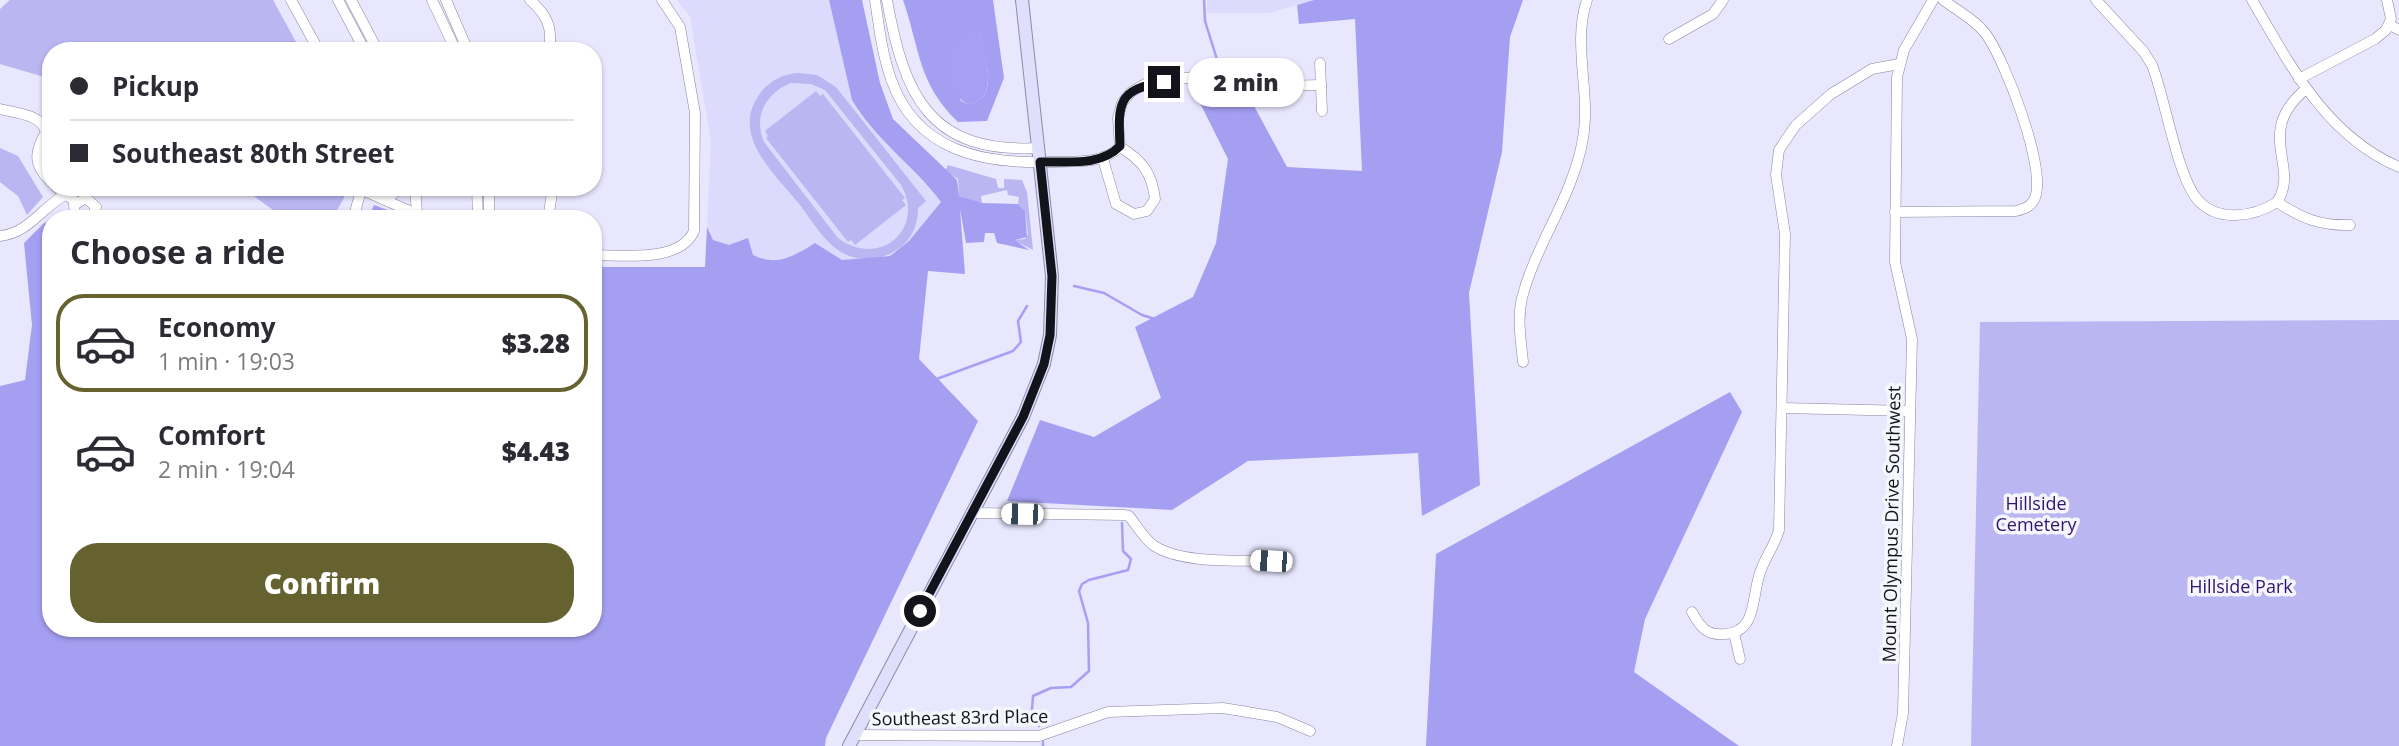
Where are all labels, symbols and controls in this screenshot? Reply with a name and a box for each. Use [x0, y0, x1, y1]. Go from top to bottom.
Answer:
callout: 2 min [1188, 57, 1304, 106]
route end [1148, 66, 1180, 98]
text: 2 min [1213, 66, 1279, 98]
text: Pickup [112, 68, 199, 104]
text: Southeast 80th Street [112, 135, 394, 171]
text: Choose a ride [70, 230, 285, 273]
text: Economy [158, 309, 276, 345]
icon: car [74, 312, 137, 375]
text: $3.28 [502, 325, 570, 361]
text: 1 min · 19:03 [158, 345, 295, 377]
street label: Mount Olympus Drive Southwest [1877, 385, 1905, 663]
text: Comfort [158, 417, 265, 453]
icon: car [74, 420, 137, 483]
text: $4.43 [502, 433, 570, 469]
text: 2 min · 19:04 [158, 453, 295, 485]
park label: Hillside Cemetery [1995, 491, 2078, 536]
car [1001, 503, 1044, 525]
button: Confirm [70, 543, 574, 623]
car [1250, 549, 1293, 573]
park label: Hillside Park [2189, 574, 2293, 598]
route start [904, 595, 936, 627]
street label: Southeast 83rd Place [871, 703, 1049, 731]

